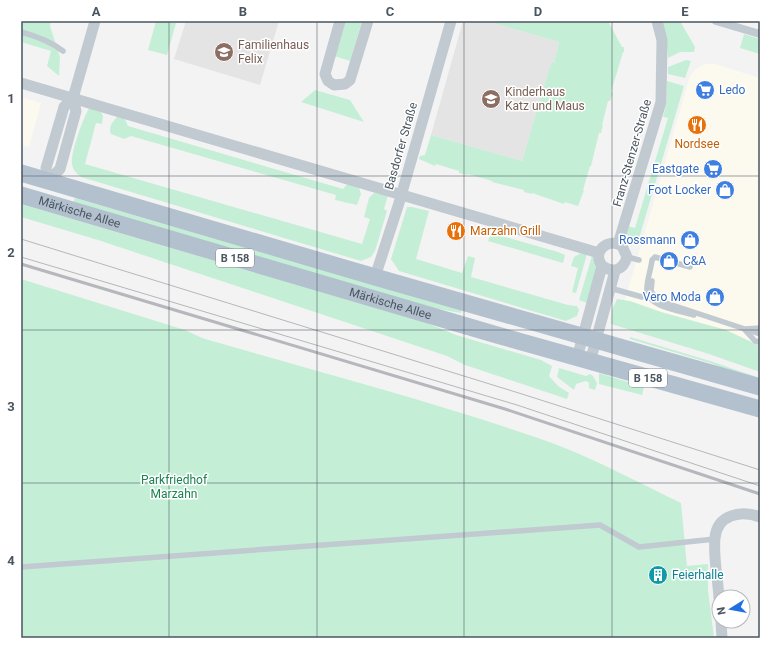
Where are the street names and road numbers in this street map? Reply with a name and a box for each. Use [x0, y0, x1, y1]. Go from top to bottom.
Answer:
street label: Franz-Stenzer-Straße [610, 98, 654, 208]
street label: Basdorfer Straße [382, 101, 420, 191]
street label: Märkische Allee [37, 194, 122, 231]
road number: B 158 [216, 249, 254, 267]
street label: Märkische Allee [348, 285, 433, 322]
road number: B 158 [629, 369, 667, 387]

